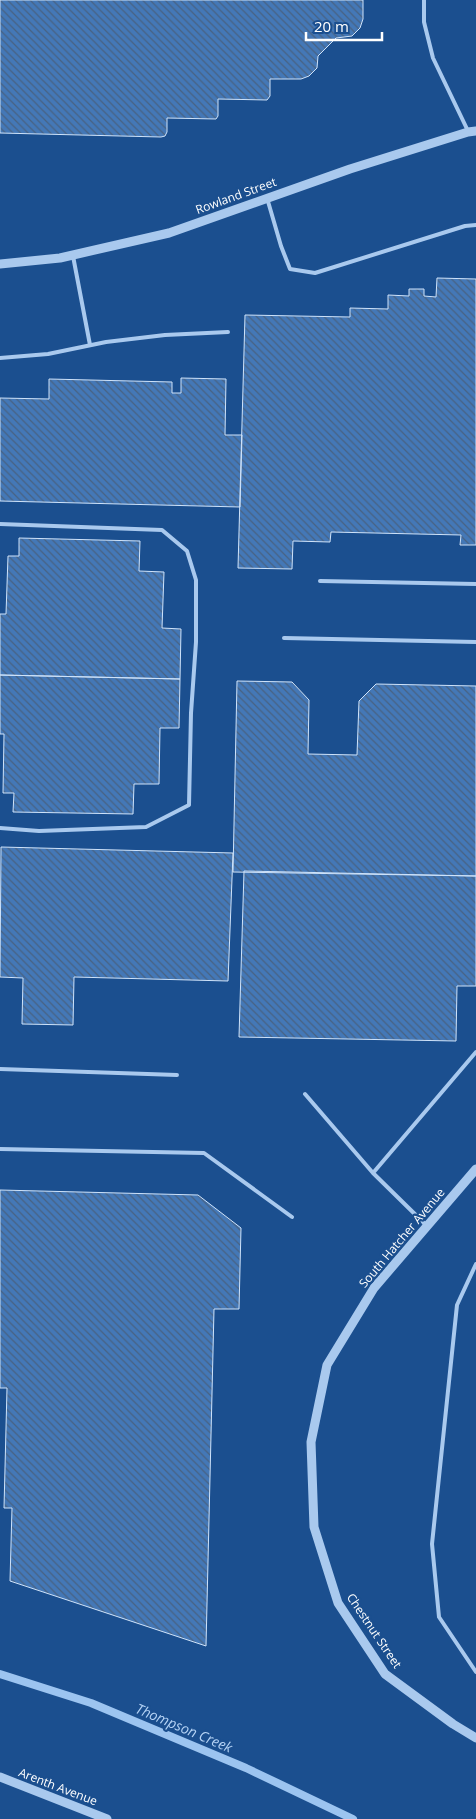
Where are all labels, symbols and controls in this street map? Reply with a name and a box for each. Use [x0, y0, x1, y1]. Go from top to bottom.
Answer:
scale bar [306, 10, 382, 42]
text: 20 m [314, 16, 349, 36]
street label: Rowland Street [193, 173, 279, 218]
street label: South Hatcher Avenue [355, 1184, 449, 1291]
street label: Chestnut Street [343, 1590, 406, 1672]
water label: Thompson Creek [133, 1699, 237, 1757]
street label: Arenth Avenue [16, 1764, 100, 1809]

